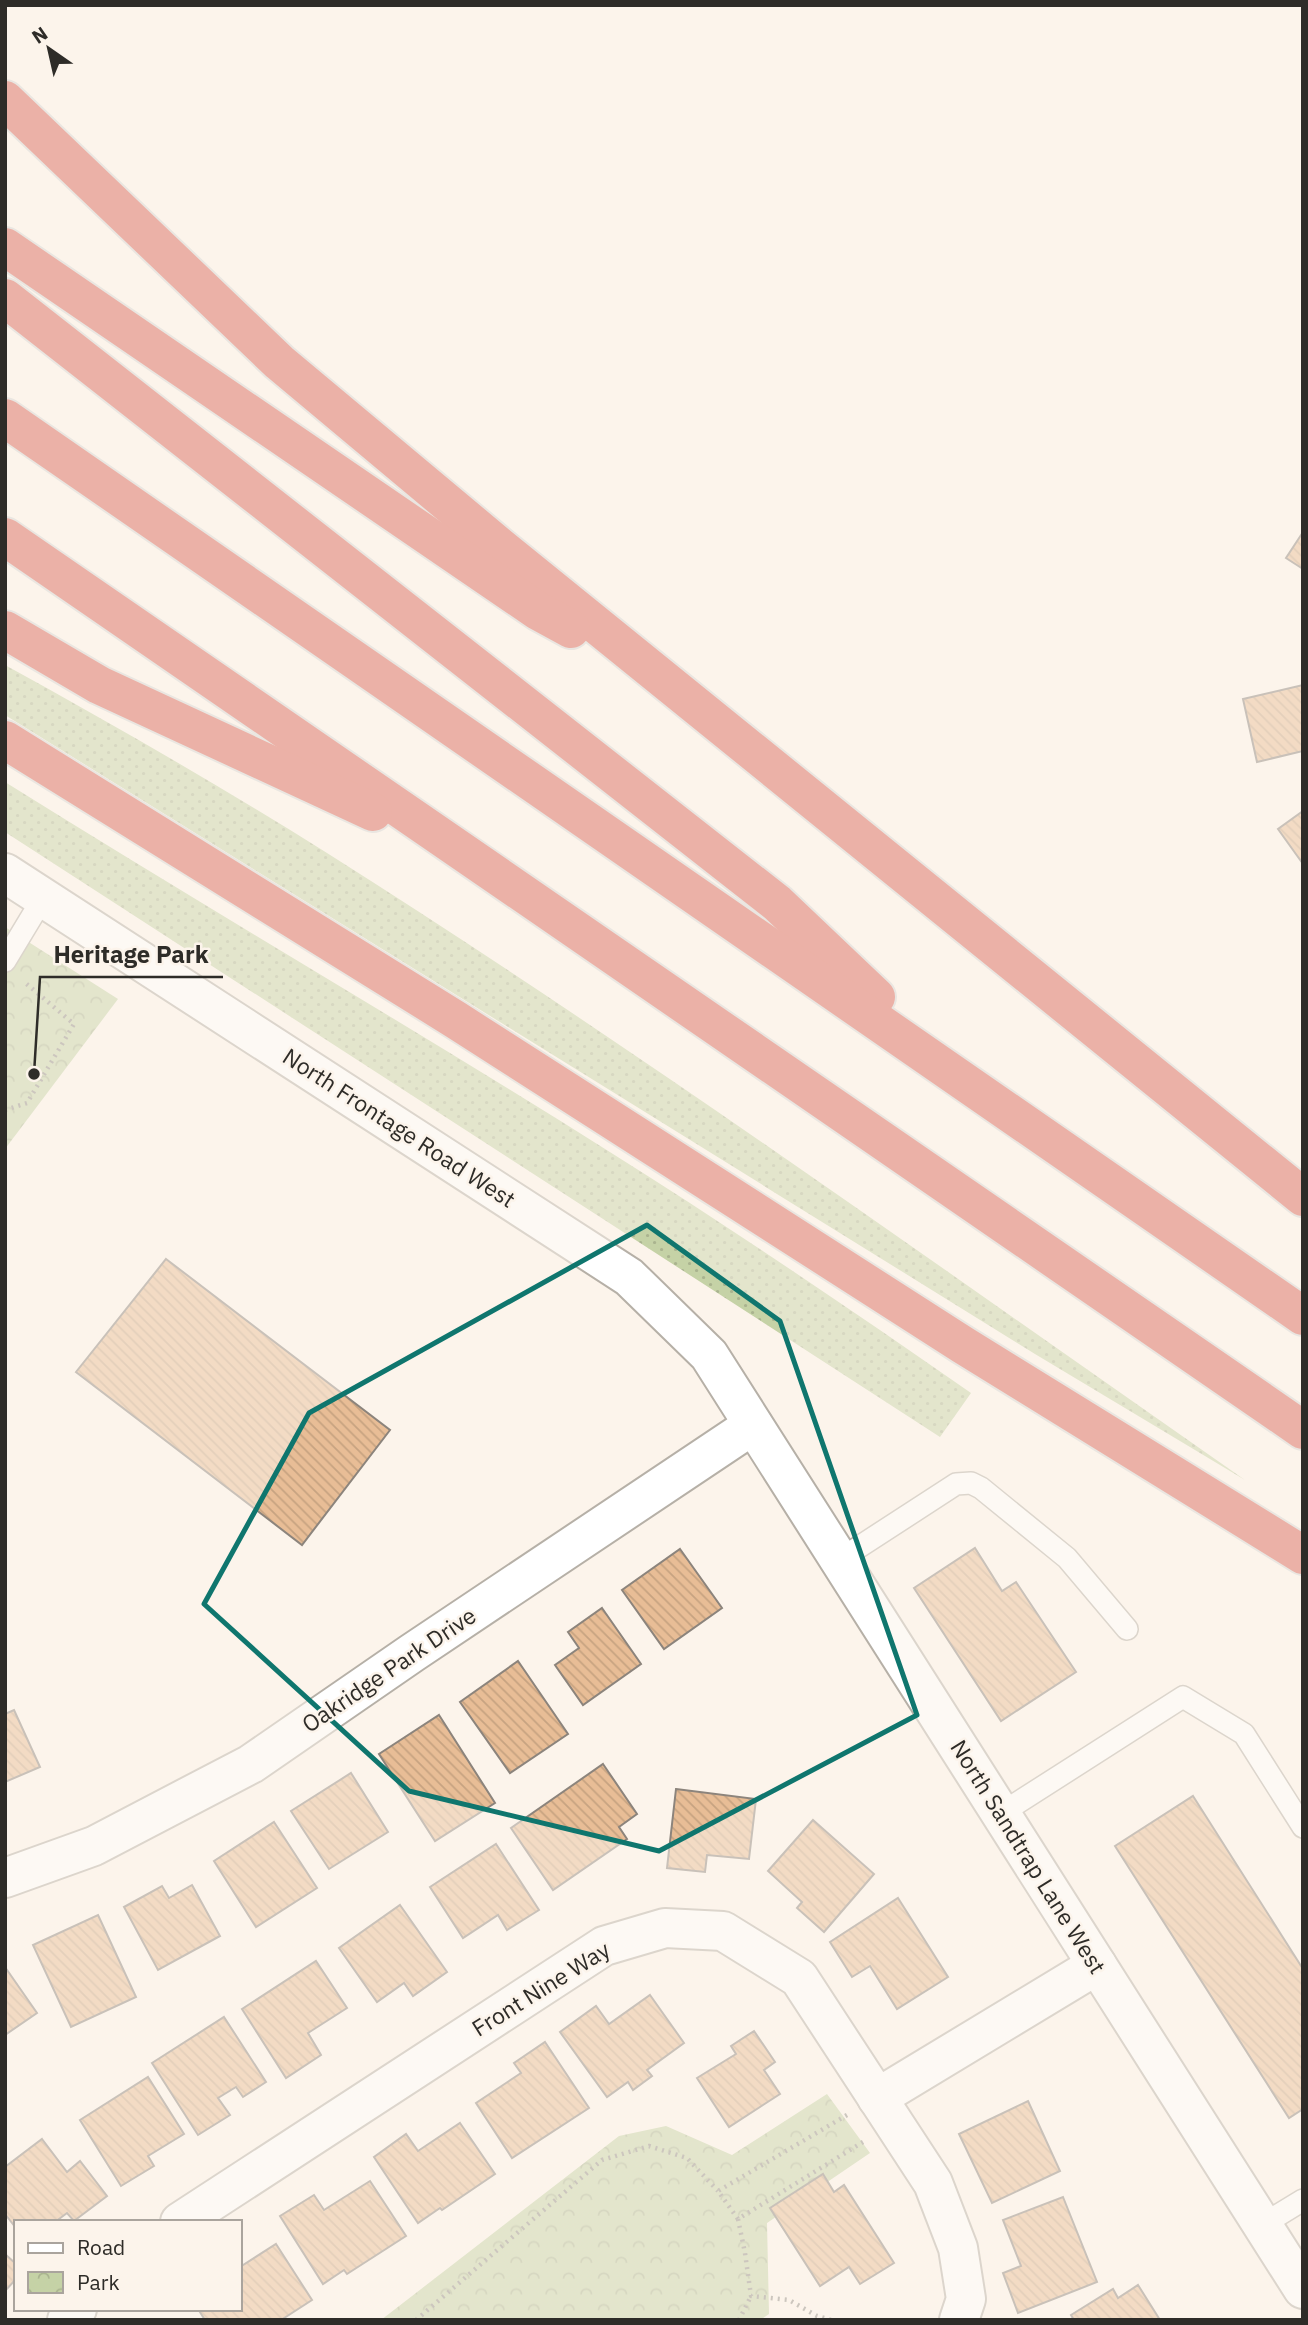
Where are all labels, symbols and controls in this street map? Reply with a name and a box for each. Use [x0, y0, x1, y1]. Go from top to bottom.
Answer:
north arrow [14, 14, 84, 84]
text: N [27, 21, 52, 49]
callout: Heritage Park [40, 932, 223, 977]
text: Heritage Park [53, 938, 209, 970]
street label: North Frontage Road West [278, 1041, 522, 1214]
street label: Oakridge Park Drive [296, 1600, 481, 1739]
street label: North Sandtrap Lane West [944, 1734, 1113, 1979]
street label: Front Nine Way [466, 1934, 616, 2043]
legend [14, 2220, 242, 2311]
text: Road [77, 2233, 125, 2261]
text: Park [77, 2268, 120, 2296]

